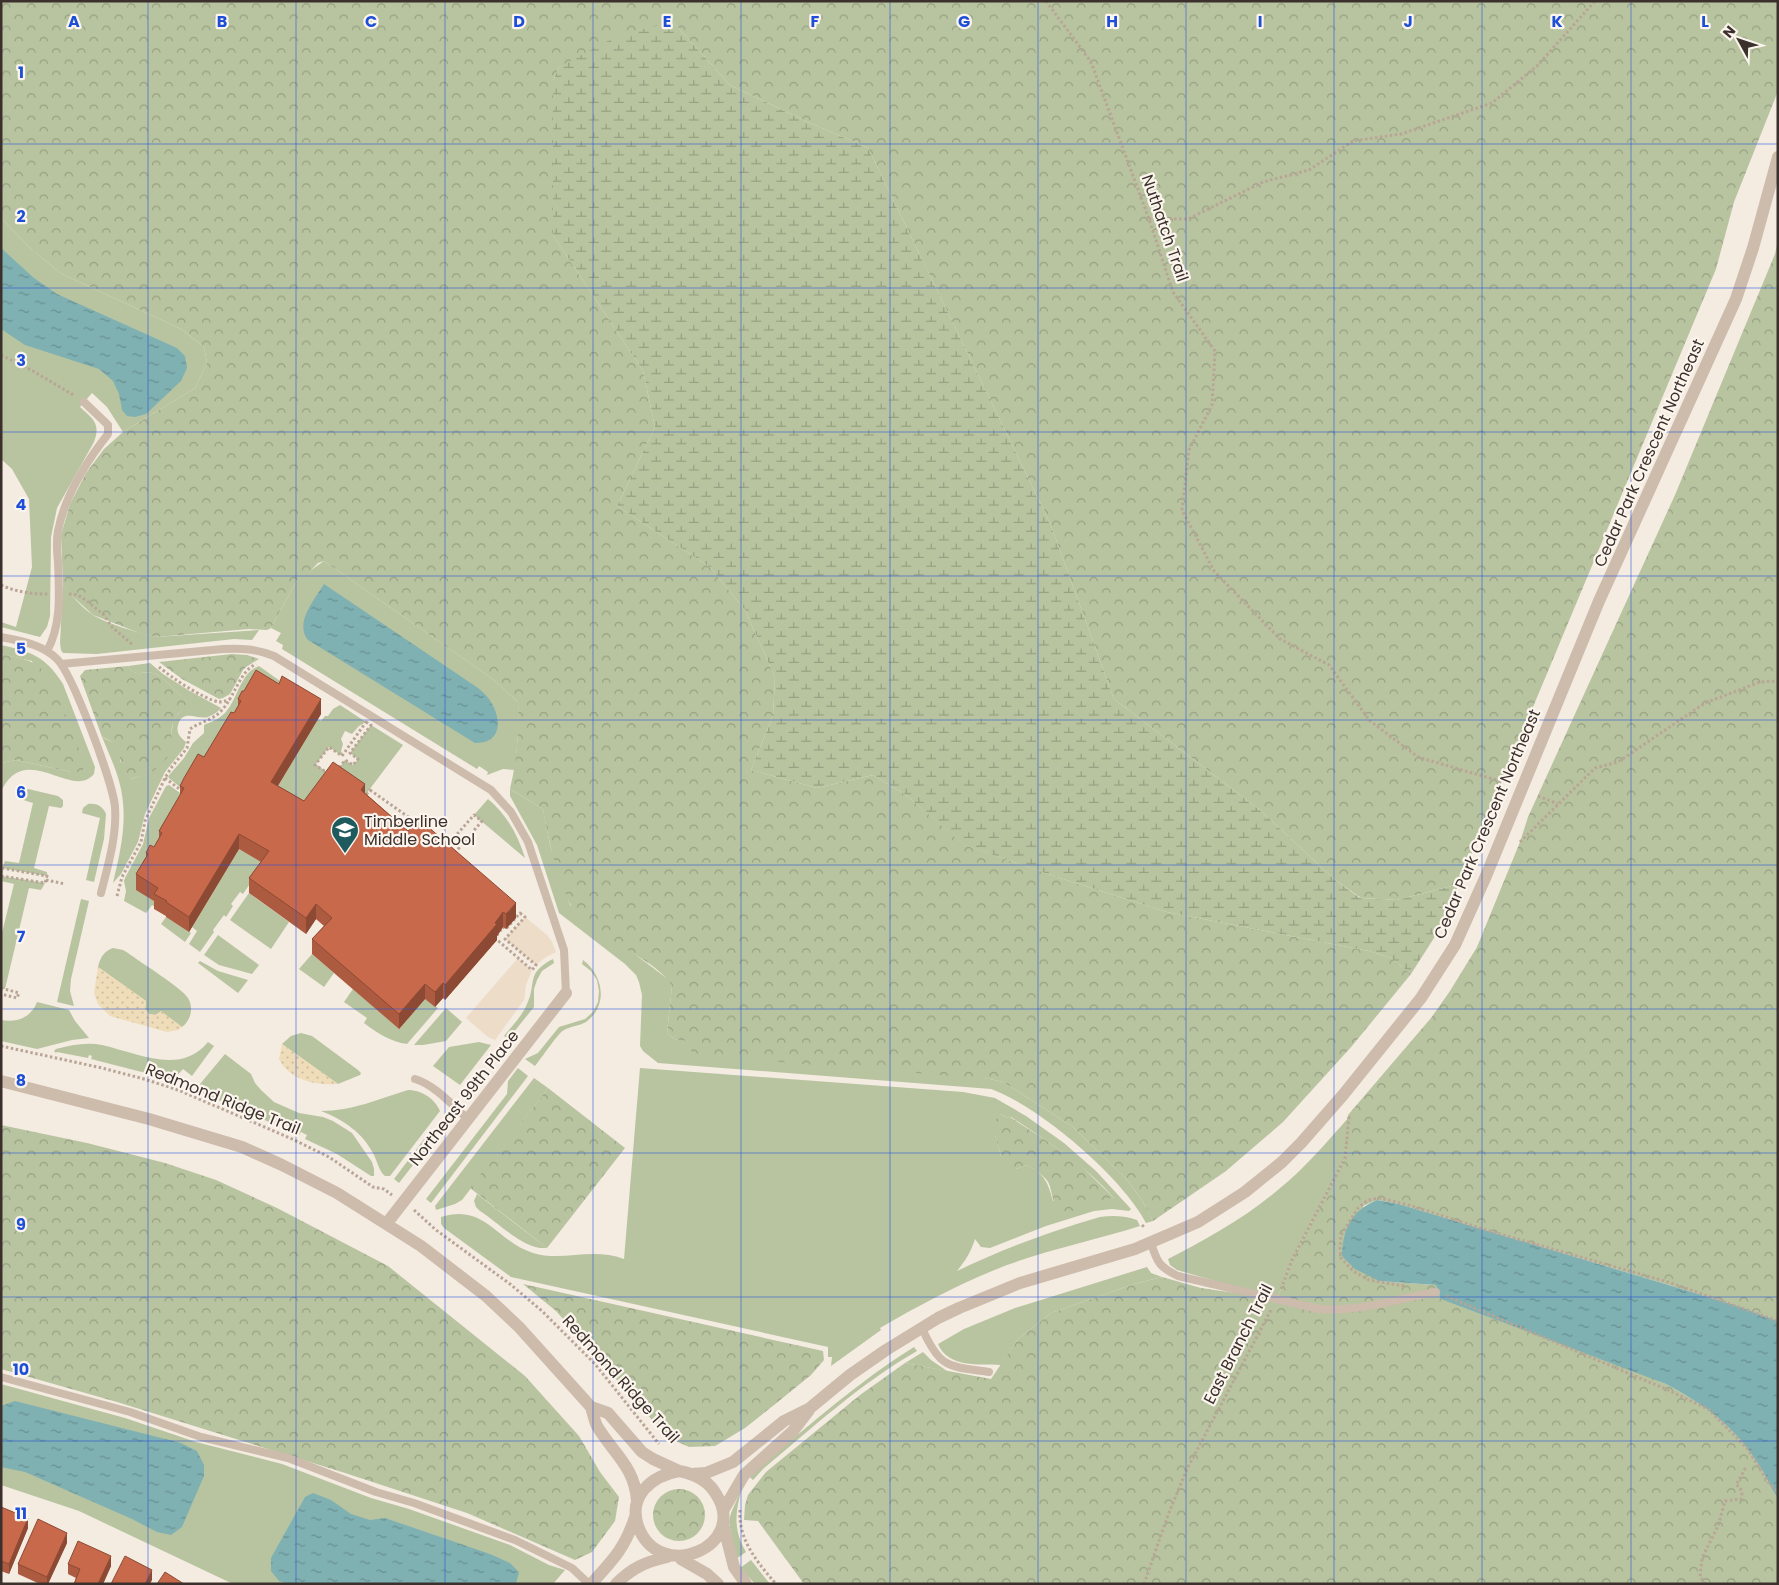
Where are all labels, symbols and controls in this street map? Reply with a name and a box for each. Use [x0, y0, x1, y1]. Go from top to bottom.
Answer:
text: A [68, 10, 80, 33]
text: B [217, 10, 227, 33]
text: C [365, 10, 377, 33]
text: D [513, 10, 525, 33]
text: E [663, 10, 671, 33]
text: F [811, 10, 820, 33]
text: G [958, 10, 970, 33]
text: H [1106, 10, 1118, 33]
text: I [1258, 10, 1262, 33]
text: J [1403, 10, 1413, 33]
text: K [1551, 10, 1563, 33]
text: L [1701, 10, 1709, 33]
north arrow [1714, 15, 1764, 65]
text: N [1718, 21, 1740, 42]
text: 1 [18, 61, 24, 84]
street label: Nuthatch Trail [1136, 171, 1194, 285]
text: 2 [16, 205, 26, 228]
street label: Cedar Park Crescent Northeast [1588, 335, 1710, 571]
text: 3 [16, 349, 26, 372]
text: 4 [16, 493, 27, 516]
text: 5 [16, 637, 26, 660]
street label: Cedar Park Crescent Northeast [1428, 705, 1546, 942]
text: 6 [16, 781, 26, 804]
place label: Timberline Middle School [364, 810, 475, 851]
school or university icon: Timberline Middle School [330, 815, 360, 854]
text: 7 [17, 925, 26, 948]
street label: Northeast 99th Place [404, 1025, 524, 1171]
street label: Redmond Ridge Trail [142, 1057, 304, 1141]
text: 8 [16, 1069, 26, 1092]
text: 9 [16, 1213, 26, 1236]
street label: East Branch Trail [1198, 1280, 1278, 1408]
street label: Redmond Ridge Trail [557, 1310, 685, 1448]
text: 10 [13, 1358, 29, 1381]
text: 11 [15, 1502, 27, 1525]

